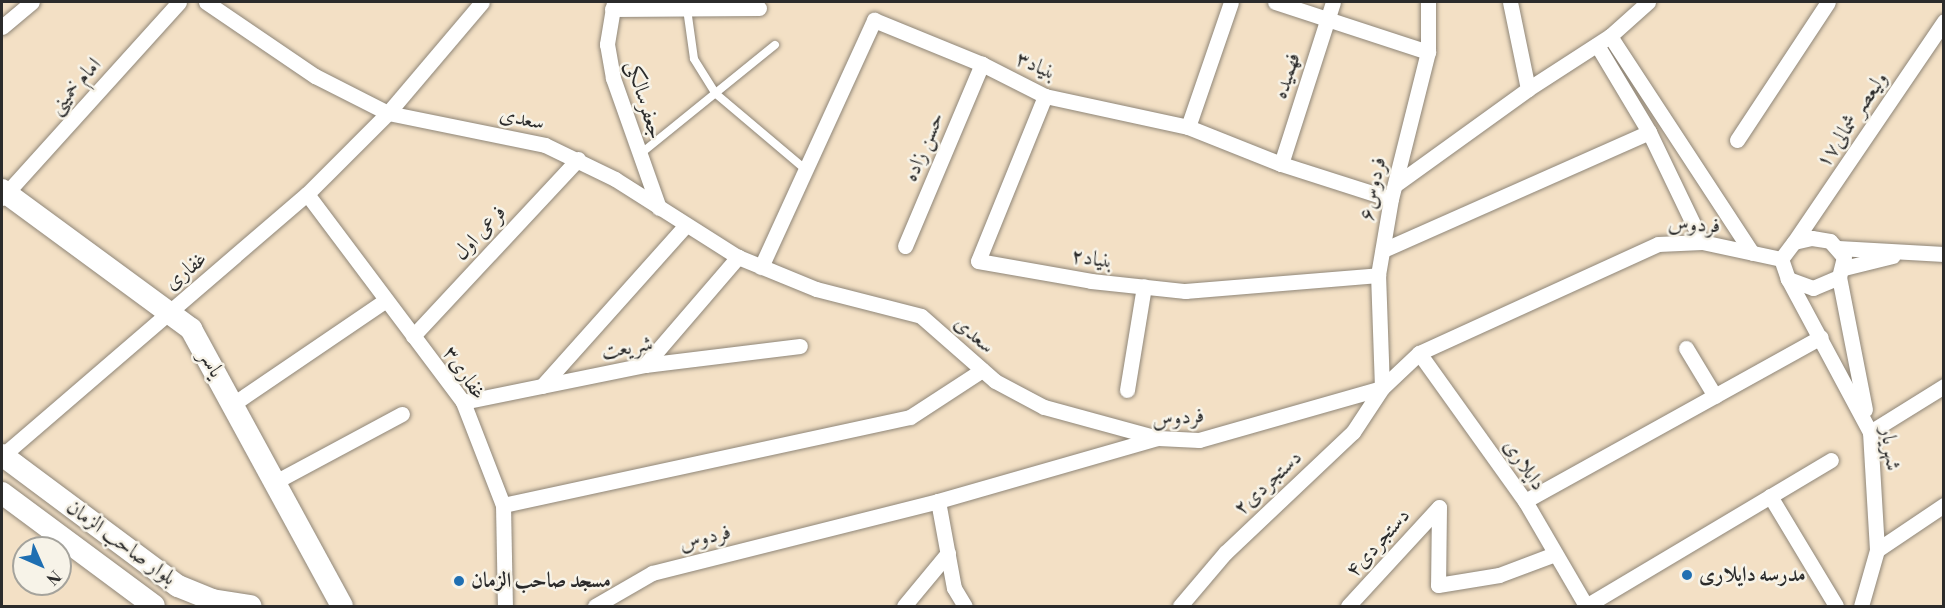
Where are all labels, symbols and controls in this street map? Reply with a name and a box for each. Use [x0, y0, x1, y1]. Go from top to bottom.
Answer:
street label: بنیاد۳ [1012, 46, 1060, 86]
street label: فهمیده [1268, 50, 1306, 102]
street label: امام خمینی [43, 53, 107, 119]
street label: جعفرسالکی [620, 58, 668, 142]
street label: ولیعصر شمالی۱۷ [1811, 67, 1893, 173]
street label: سعدی [497, 102, 547, 136]
street label: حسن زاده [898, 108, 950, 186]
street label: فردوس۶ [1354, 155, 1392, 223]
street label: فرعی اول [448, 200, 512, 266]
street label: فردوس [1667, 211, 1721, 239]
street label: بنیاد۲ [1070, 244, 1114, 274]
street label: غفاری [160, 247, 212, 295]
street label: سعدی [949, 311, 999, 359]
street label: شریعت [599, 331, 655, 365]
street label: غفاری۳ [437, 341, 491, 405]
street label: یاسر [193, 346, 229, 382]
street label: فردوس [1151, 403, 1205, 433]
street label: شهریار [1874, 426, 1906, 472]
street label: دایلاری [1497, 434, 1551, 496]
street label: دستجردی۲ [1229, 445, 1307, 521]
street label: بلوار صاحب الزمان [61, 495, 181, 591]
street label: دستجردی۴ [1340, 503, 1416, 583]
street label: فردوس [677, 519, 733, 557]
north arrow [12, 536, 72, 596]
place label: مدرسه دایلاری [1699, 562, 1806, 588]
text: N [42, 566, 65, 589]
place label: مسجد صاحب الزمان [471, 568, 611, 594]
marker: مدرسه دایلاری [1680, 568, 1694, 582]
marker: مسجد صاحب الزمان [452, 574, 466, 588]

